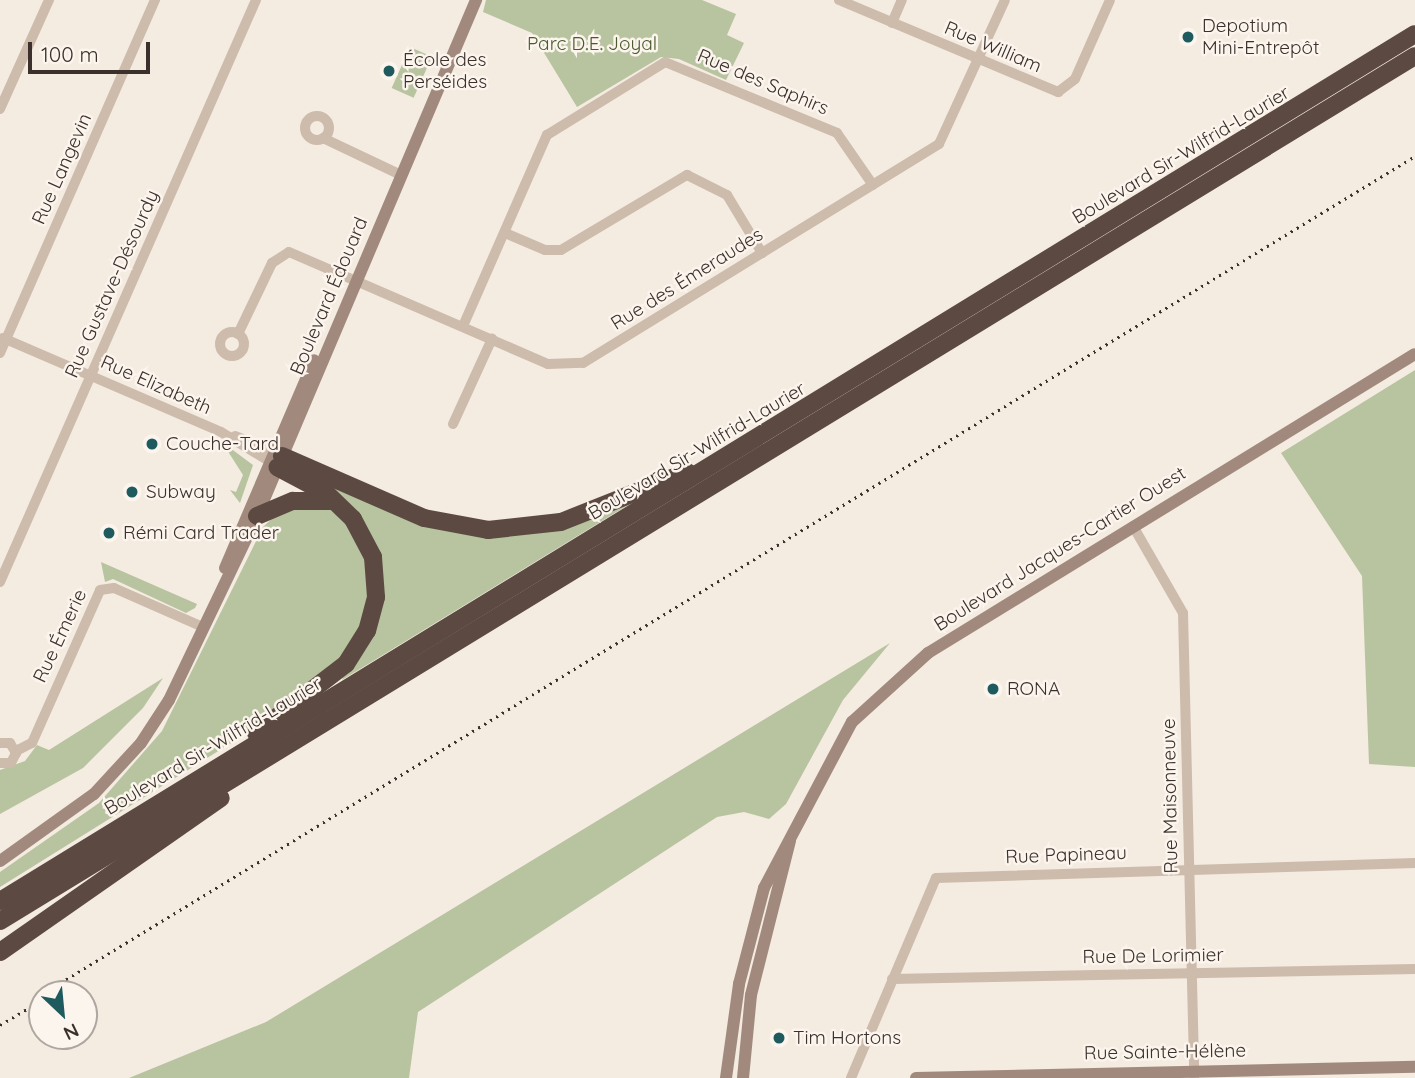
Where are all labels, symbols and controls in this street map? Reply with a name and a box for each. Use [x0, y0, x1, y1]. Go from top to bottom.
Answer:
place label: Depotium Mini-Entrepôt [1202, 15, 1320, 59]
street label: Rue William [941, 16, 1045, 78]
scale bar [32, 28, 154, 72]
marker: Depotium Mini-Entrepôt [1180, 29, 1196, 45]
park label: Parc D.E. Joyal [527, 33, 657, 55]
text: 100 m [41, 41, 99, 67]
street label: Rue des Saphirs [694, 44, 832, 120]
place label: École des Perséides [403, 49, 487, 93]
marker: École des Perséides [381, 63, 397, 79]
street label: Boulevard Sir-Wilfrid-Laurier [1068, 81, 1294, 229]
street label: Rue Langevin [27, 110, 97, 228]
street label: Rue Gustave-Désourdy [60, 187, 164, 381]
street label: Boulevard Édouard [285, 214, 373, 378]
street label: Rue des Émeraudes [607, 223, 767, 335]
street label: Rue Elizabeth [97, 350, 215, 420]
street label: Boulevard Sir-Wilfrid-Laurier [584, 377, 810, 525]
place label: Couche-Tard [166, 433, 279, 455]
marker: Couche-Tard [144, 436, 160, 452]
street label: Boulevard Jacques-Cartier Ouest [930, 462, 1190, 636]
place label: Subway [146, 481, 216, 503]
marker: Subway [124, 484, 140, 500]
place label: Rémi Card Trader [123, 522, 279, 544]
marker: Rémi Card Trader [101, 525, 117, 541]
street label: Rue Émerie [28, 586, 92, 686]
street label: Boulevard Sir-Wilfrid-Laurier [100, 672, 326, 820]
place label: RONA [1007, 678, 1060, 700]
marker: RONA [985, 681, 1001, 697]
street label: Rue Maisonneuve [1157, 718, 1183, 874]
street label: Rue Papineau [1005, 841, 1127, 869]
street label: Rue De Lorimier [1082, 943, 1224, 969]
north arrow [28, 980, 98, 1050]
text: N [60, 1018, 83, 1046]
place label: Tim Hortons [793, 1027, 901, 1049]
marker: Tim Hortons [771, 1030, 787, 1046]
street label: Rue Sainte-Hélène [1084, 1039, 1246, 1065]

